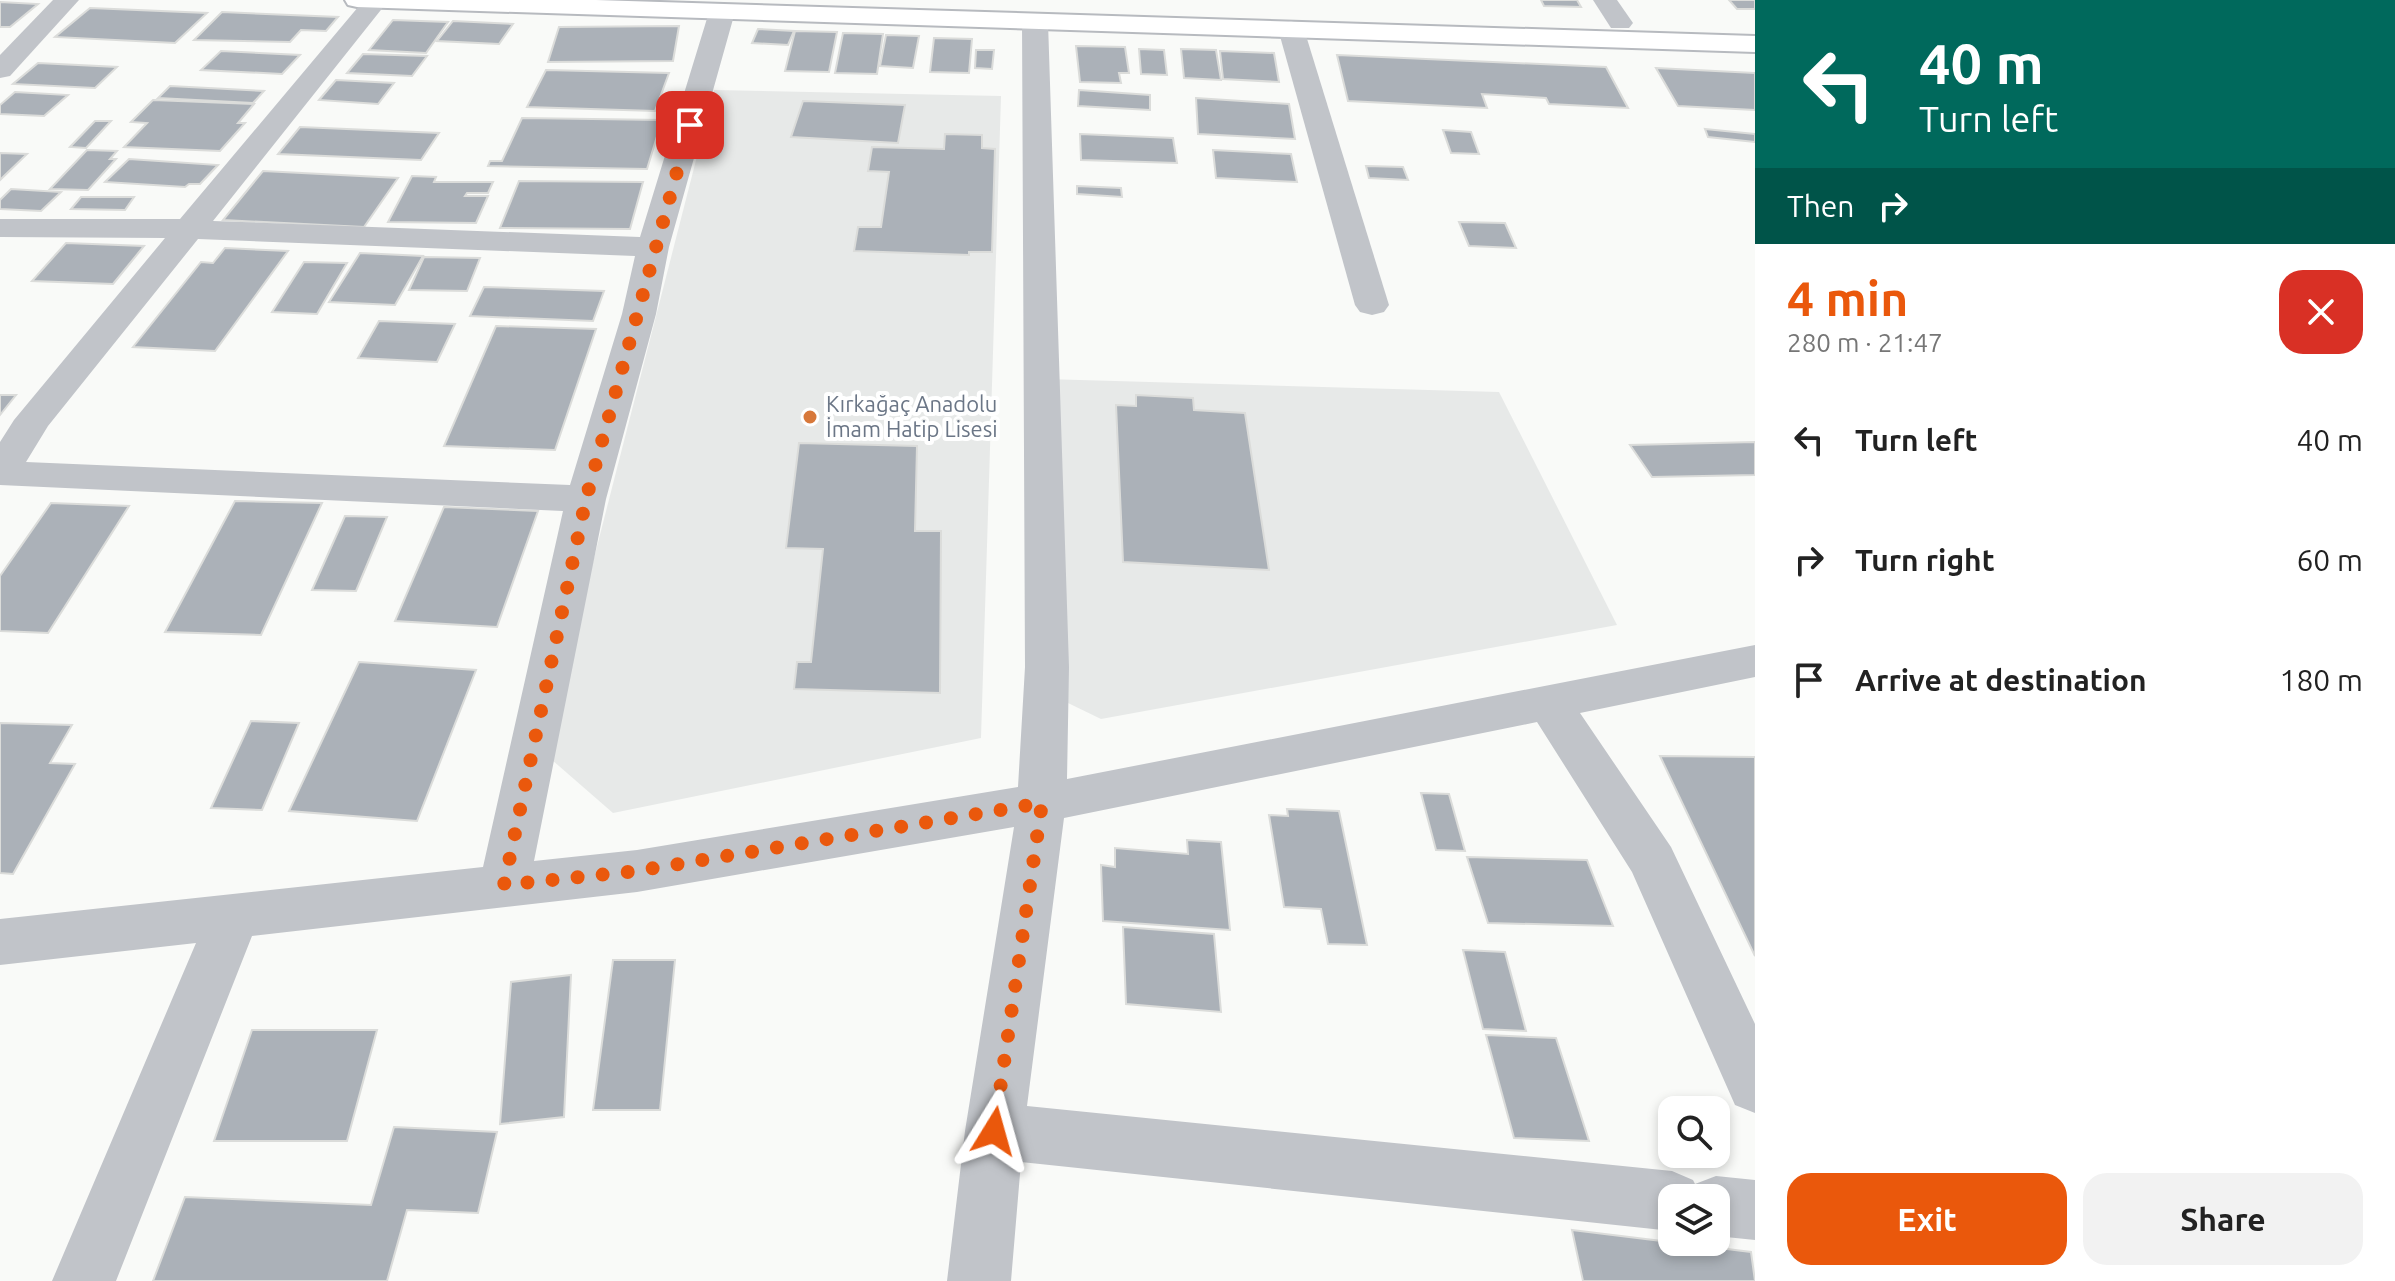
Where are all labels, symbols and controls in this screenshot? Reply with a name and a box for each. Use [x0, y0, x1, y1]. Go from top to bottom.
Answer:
icon: left [1787, 32, 1891, 136]
text: 40 m [1919, 32, 2044, 95]
pin [656, 91, 724, 159]
text: Turn left [1919, 98, 2058, 139]
icon: arrive [668, 103, 712, 147]
icon: right [1871, 184, 1915, 228]
text: Then [1787, 189, 1855, 223]
button: close [2279, 270, 2363, 354]
text: 4 min [1787, 271, 1908, 325]
text: 280 m · 21:47 [1787, 328, 1943, 357]
place label: Kırkağaç Anadolu İmam Hatip Lisesi [826, 391, 998, 441]
marker: Kırkağaç Anadolu İmam Hatip Lisesi [801, 408, 819, 426]
icon: left [1787, 418, 1831, 462]
text: Turn left [1855, 423, 1977, 457]
text: 40 m [2296, 423, 2363, 457]
icon: right [1787, 538, 1831, 582]
text: Turn right [1855, 543, 1995, 577]
text: 60 m [2296, 543, 2363, 577]
icon: arrive [1787, 658, 1831, 702]
text: Arrive at destination [1855, 663, 2147, 697]
text: 180 m [2279, 663, 2363, 697]
position arrow [952, 1089, 1036, 1173]
map controls [1658, 1096, 1730, 1256]
button: search [1658, 1096, 1730, 1168]
button: Exit [1787, 1173, 2067, 1265]
button: Share [2083, 1173, 2363, 1265]
button: layers [1658, 1184, 1730, 1256]

